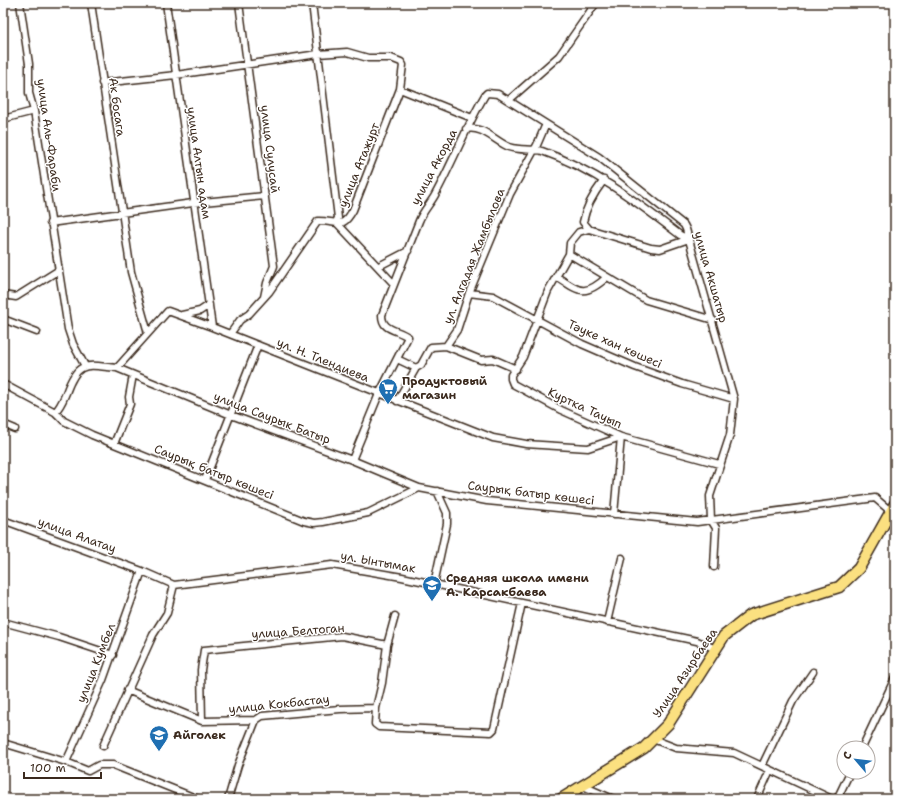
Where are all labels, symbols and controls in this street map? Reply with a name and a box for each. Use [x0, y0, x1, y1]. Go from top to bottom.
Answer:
street label: улица Аль-Фараби [33, 77, 65, 193]
street label: Ак босага [105, 77, 129, 138]
street label: улица Сулусай [257, 104, 283, 194]
street label: улица Алтын адам [183, 106, 215, 220]
street label: улица Атажурт [335, 119, 384, 210]
street label: улица Акорда [407, 126, 461, 208]
street label: ул. Алгадая Жамбылова [439, 185, 509, 326]
street label: улица Акшатыр [690, 229, 732, 325]
street label: Тәуке хан көшесі [565, 316, 665, 372]
street label: ул. Н. Тлендиева [274, 334, 372, 386]
place label: Продуктовый магазин [402, 373, 488, 403]
supermarket icon: Продуктовый магазин [377, 377, 399, 405]
street label: Куртка Тауып [545, 384, 625, 432]
street label: улица Саурык Батыр [211, 388, 333, 448]
street label: Саурық батыр көшесі [152, 441, 276, 503]
street label: Саурық батыр көшесі [467, 477, 595, 509]
street label: улица Алатау [36, 513, 119, 557]
street label: ул. Ынтымак [339, 548, 417, 577]
place label: Средняя школа имени А. Карсакбаева [446, 570, 590, 600]
school or university icon: Средняя школа имени А. Карсакбаева [421, 574, 443, 602]
street label: улица Белтоган [251, 620, 345, 642]
street label: улица Кумбел [73, 621, 119, 705]
street label: Улица Азирбаева [649, 625, 721, 721]
street label: улица Кокбастау [228, 691, 330, 717]
school or university icon: Айголек [148, 724, 170, 752]
place label: Айголек [173, 727, 226, 743]
north arrow [836, 740, 876, 780]
text: С [839, 749, 856, 762]
scale bar [24, 754, 101, 780]
text: 100 m [30, 760, 66, 776]

